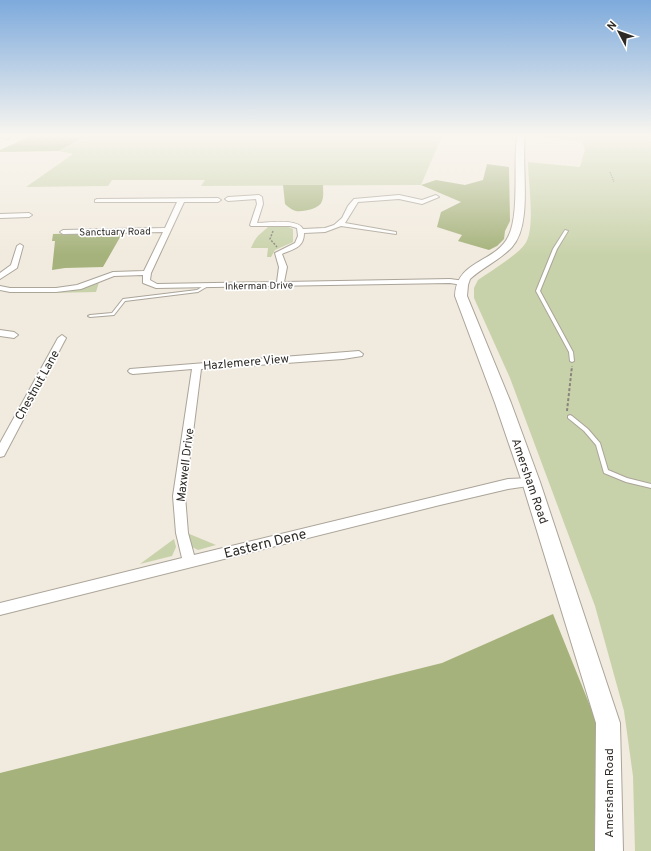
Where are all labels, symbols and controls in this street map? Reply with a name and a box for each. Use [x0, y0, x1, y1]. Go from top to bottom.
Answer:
north arrow [599, 12, 639, 52]
text: N [604, 19, 620, 34]
street label: Sanctuary Road [79, 225, 151, 240]
street label: Inkerman Drive [225, 279, 293, 294]
street label: Chestnut Lane [12, 347, 64, 423]
street label: Hazlemere View [203, 351, 290, 375]
street label: Maxwell Drive [174, 427, 198, 503]
street label: Amersham Road [507, 437, 551, 526]
street label: Eastern Dene [222, 526, 308, 563]
street label: Amersham Road [602, 748, 618, 838]

